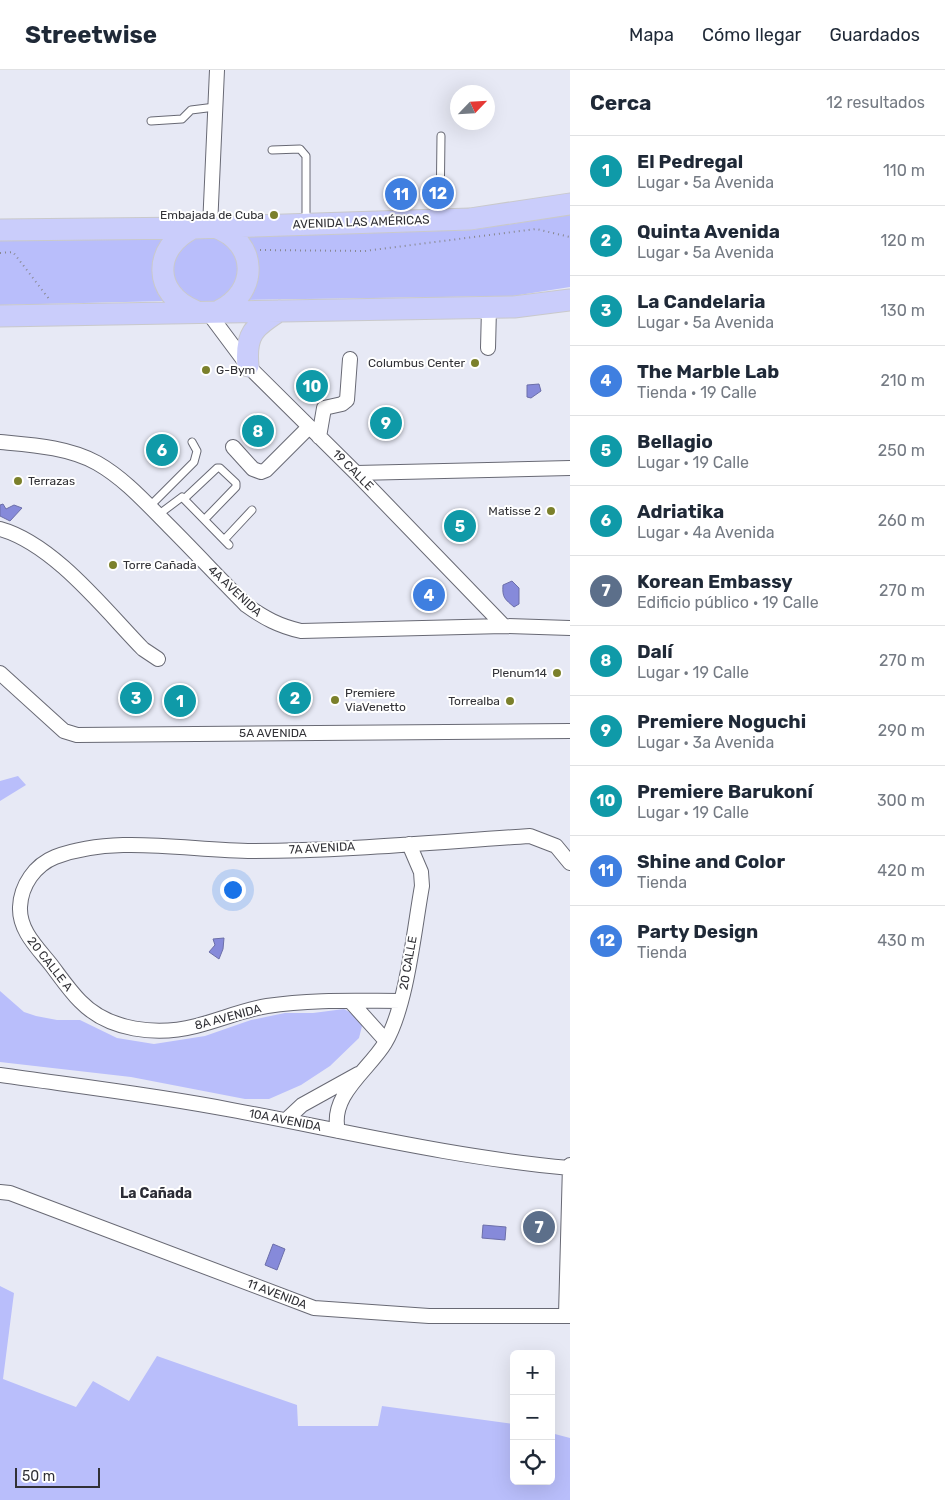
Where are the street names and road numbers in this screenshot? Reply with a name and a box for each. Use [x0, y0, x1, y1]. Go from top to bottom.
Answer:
street label: AVENIDA LAS AMÉRICAS [292, 213, 430, 231]
street label: 19 CALLE [330, 447, 376, 493]
street label: 4A AVENIDA [205, 563, 265, 619]
street label: 5A AVENIDA [239, 726, 307, 740]
street label: 7A AVENIDA [289, 839, 355, 857]
street label: 20 CALLE A [24, 934, 76, 994]
street label: 20 CALLE [396, 935, 420, 991]
street label: 8A AVENIDA [193, 1001, 263, 1033]
street label: 10A AVENIDA [248, 1106, 322, 1134]
street label: 11 AVENIDA [245, 1276, 309, 1312]

